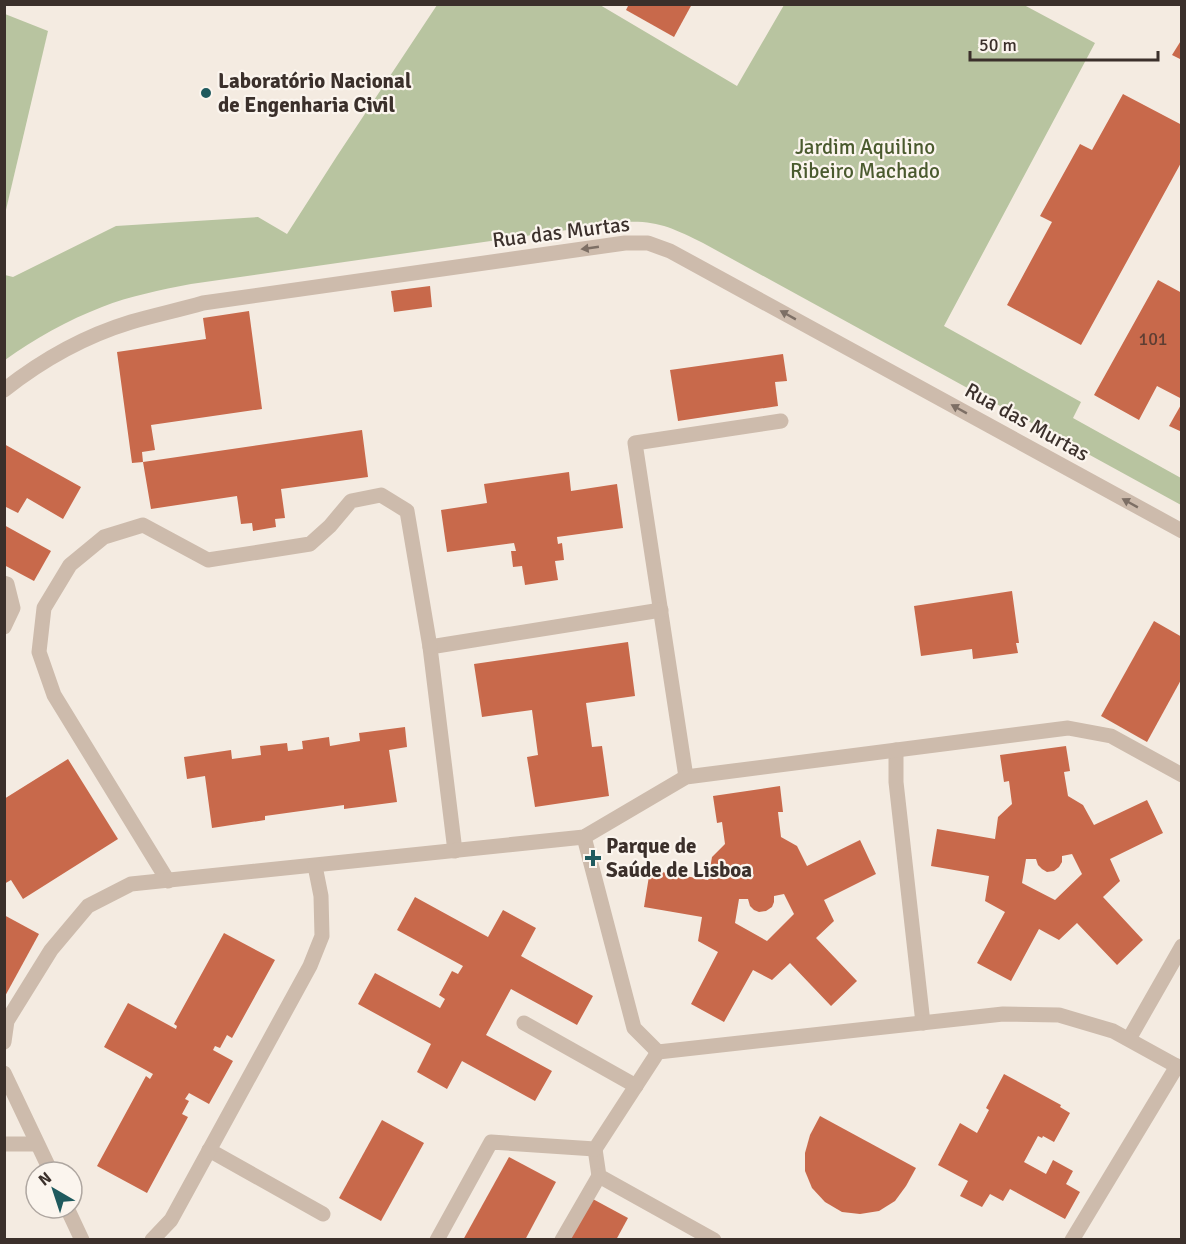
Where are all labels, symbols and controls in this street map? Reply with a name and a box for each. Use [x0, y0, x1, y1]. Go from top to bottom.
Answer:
scale bar [970, 24, 1158, 62]
text: 50 m [979, 34, 1017, 56]
place label: Laboratório Nacional de Engenharia Civil [218, 68, 412, 118]
marker: Laboratório Nacional de Engenharia Civil [199, 86, 213, 100]
park label: Jardim Aquilino Ribeiro Machado [790, 134, 940, 184]
street label: Rua das Murtas [491, 211, 631, 253]
one-way arrow [581, 244, 600, 253]
one-way arrow [780, 310, 796, 321]
house number: 101 [1138, 328, 1168, 350]
street label: Rua das Murtas [960, 377, 1094, 467]
one-way arrow [950, 404, 967, 414]
one-way arrow [1121, 498, 1138, 508]
place label: Parque de Saúde de Lisboa [606, 833, 752, 883]
marker: Parque de Saúde de Lisboa [584, 849, 602, 867]
north arrow [24, 1160, 84, 1220]
text: N [35, 1168, 56, 1190]

